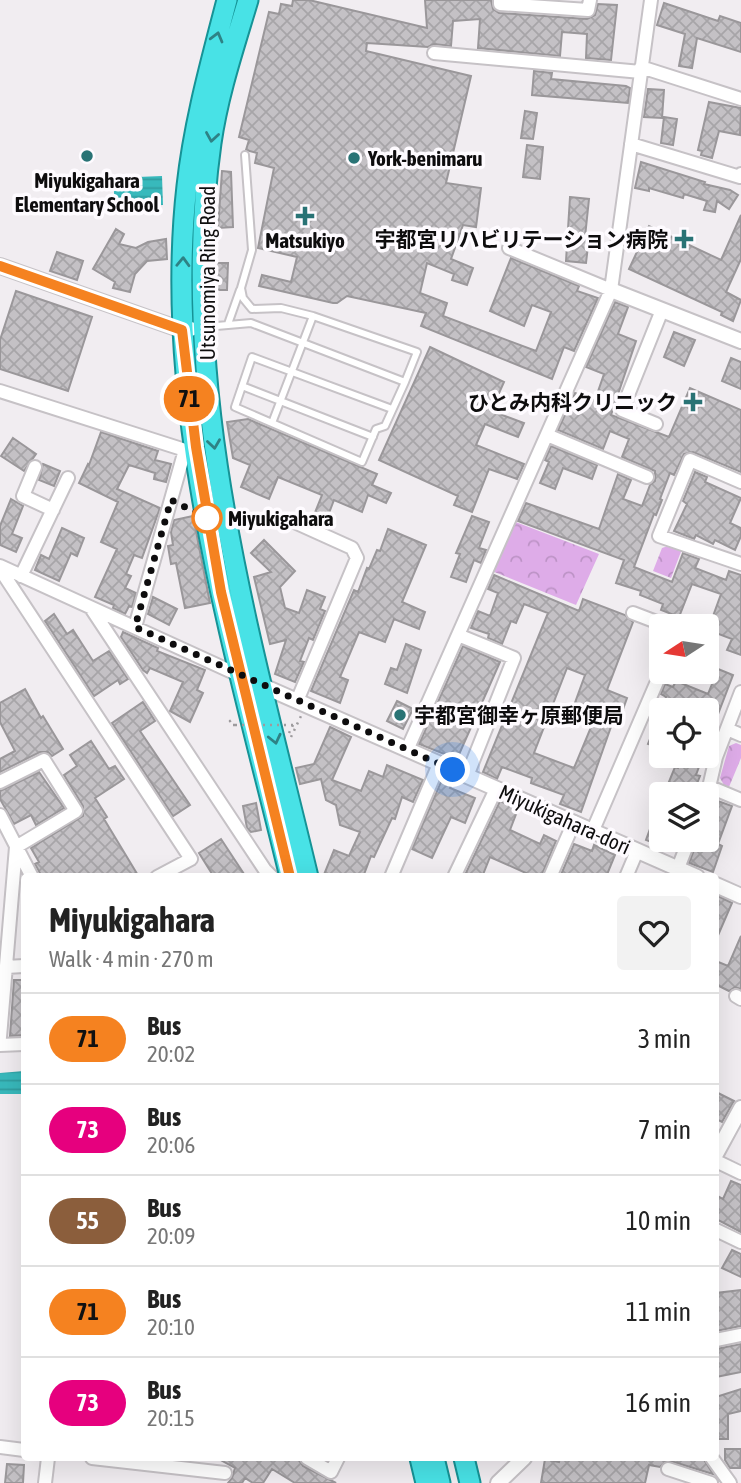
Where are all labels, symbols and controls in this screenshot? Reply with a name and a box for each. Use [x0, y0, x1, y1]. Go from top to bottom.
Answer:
one-way arrow [209, 32, 223, 44]
one-way arrow [205, 131, 220, 143]
place label: York-benimaru [367, 146, 482, 170]
marker: Miyukigahara Elementary School [79, 148, 95, 164]
marker: York-benimaru [346, 150, 362, 166]
place label: Miyukigahara Elementary School [15, 168, 160, 216]
street label: Utsunomiya Ring Road [195, 186, 219, 360]
marker: Matsukiyo [297, 208, 313, 224]
place label: 宇都宮リハビリテーション病院 [374, 227, 668, 251]
place label: Matsukiyo [265, 228, 345, 252]
marker: 宇都宮リハビリテーション病院 [674, 229, 694, 249]
one-way arrow [176, 256, 191, 267]
line badge: 71 [158, 376, 220, 422]
text: 71 [178, 385, 200, 412]
place label: ひとみ内科クリニック [468, 390, 677, 414]
marker: ひとみ内科クリニック [683, 392, 703, 412]
one-way arrow [207, 438, 222, 450]
marker: Miyukigahara [192, 503, 222, 533]
place label: Miyukigahara [228, 506, 334, 530]
north arrow [649, 614, 719, 684]
map controls [649, 614, 719, 852]
button: locate [649, 698, 719, 768]
place label: 宇都宮御幸ヶ原郵便局 [414, 703, 624, 727]
marker: 宇都宮御幸ヶ原郵便局 [392, 707, 408, 723]
one-way arrow [267, 733, 281, 745]
your location [435, 752, 470, 787]
street label: Miyukigahara-dori [496, 779, 634, 859]
button: layers [649, 782, 719, 852]
button: heart [617, 896, 691, 970]
text: Miyukigahara [49, 901, 215, 939]
text: Walk · 4 min · 270 m [49, 946, 213, 972]
text: Bus [147, 1011, 181, 1041]
text: 3 min [638, 1024, 691, 1054]
text: 71 [76, 1025, 99, 1052]
text: 20:02 [147, 1041, 195, 1067]
text: Bus [147, 1102, 181, 1132]
text: 7 min [638, 1115, 691, 1145]
text: 73 [76, 1116, 99, 1143]
text: 20:06 [147, 1132, 195, 1158]
text: Bus [147, 1193, 181, 1223]
text: 10 min [626, 1206, 691, 1236]
text: 55 [76, 1207, 99, 1234]
text: 20:09 [147, 1223, 195, 1249]
text: Bus [147, 1284, 181, 1314]
text: 11 min [626, 1297, 691, 1327]
text: 71 [76, 1298, 99, 1325]
text: 20:10 [147, 1314, 195, 1340]
text: Bus [147, 1375, 181, 1405]
text: 16 min [626, 1388, 691, 1418]
text: 73 [76, 1389, 99, 1416]
text: 20:15 [147, 1405, 195, 1431]

